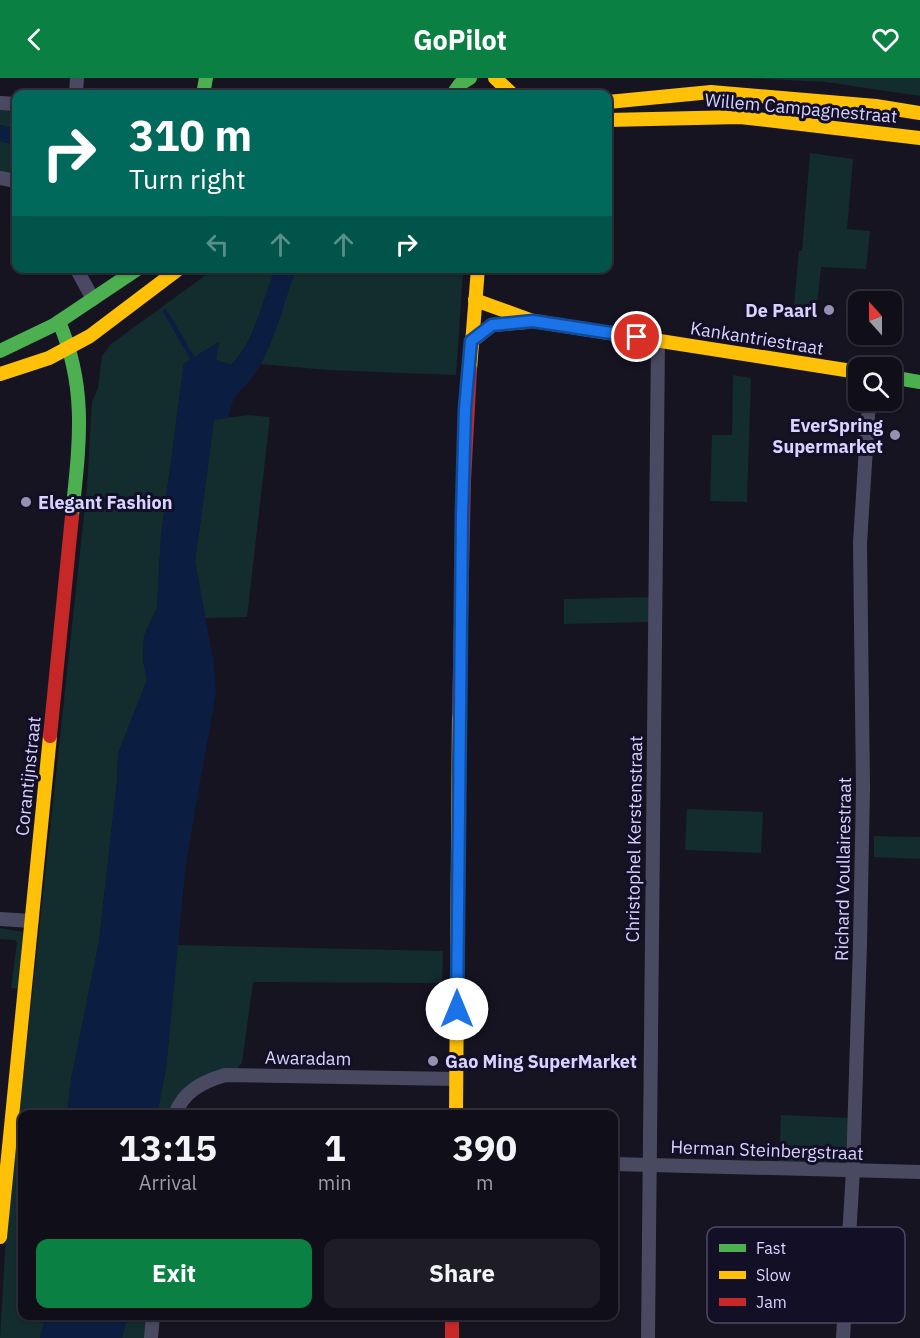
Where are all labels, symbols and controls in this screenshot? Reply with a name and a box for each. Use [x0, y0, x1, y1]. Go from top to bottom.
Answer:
text: GoPilot [413, 22, 507, 57]
icon: back [18, 23, 51, 56]
icon: heart [869, 23, 902, 56]
street label: Willem Campagnestraat [704, 88, 898, 128]
text: 310 m [129, 108, 252, 163]
icon: right [30, 114, 108, 192]
text: Turn right [129, 161, 246, 196]
icon: left [201, 228, 234, 261]
icon: ahead [264, 228, 297, 261]
icon: ahead [327, 228, 360, 261]
icon: right [390, 228, 423, 261]
north arrow [848, 291, 902, 345]
map controls [848, 291, 902, 411]
place label: De Paarl [745, 299, 818, 322]
marker: De Paarl [822, 303, 836, 317]
pin [611, 311, 662, 362]
street label: Kankantriestraat [689, 316, 825, 360]
icon: arrive [620, 320, 653, 353]
button: search [848, 357, 902, 411]
place label: EverSpring Supermarket [772, 414, 883, 458]
marker: EverSpring Supermarket [888, 428, 902, 442]
place label: Elegant Fashion [38, 491, 172, 514]
marker: Elegant Fashion [19, 495, 33, 509]
street label: Corantijnstraat [10, 715, 46, 837]
street label: Christophel Kerstenstraat [621, 735, 647, 943]
street label: Richard Voullairestraat [830, 777, 856, 961]
position arrow [425, 977, 489, 1041]
street label: Awaradam [265, 1046, 351, 1070]
place label: Gao Ming SuperMarket [445, 1050, 637, 1073]
marker: Gao Ming SuperMarket [426, 1054, 440, 1068]
text: 13:15 [119, 1124, 217, 1171]
text: 1 [324, 1124, 346, 1171]
text: 390 [452, 1124, 517, 1171]
street label: Herman Steinbergstraat [670, 1135, 864, 1165]
text: Arrival [139, 1169, 197, 1196]
text: min [318, 1169, 352, 1196]
text: m [476, 1169, 494, 1196]
legend [707, 1227, 905, 1323]
text: Fast [756, 1238, 786, 1258]
button: Exit [36, 1239, 312, 1308]
button: Share [324, 1239, 600, 1308]
text: Slow [756, 1265, 791, 1285]
text: Jam [756, 1292, 787, 1312]

